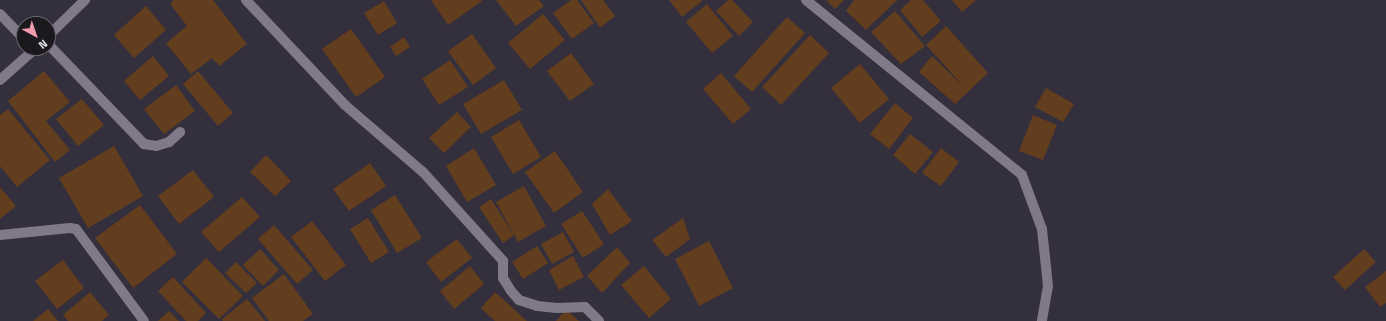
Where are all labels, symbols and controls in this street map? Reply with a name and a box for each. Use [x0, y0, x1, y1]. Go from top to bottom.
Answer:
north arrow [16, 16, 56, 56]
text: N [35, 36, 51, 53]

